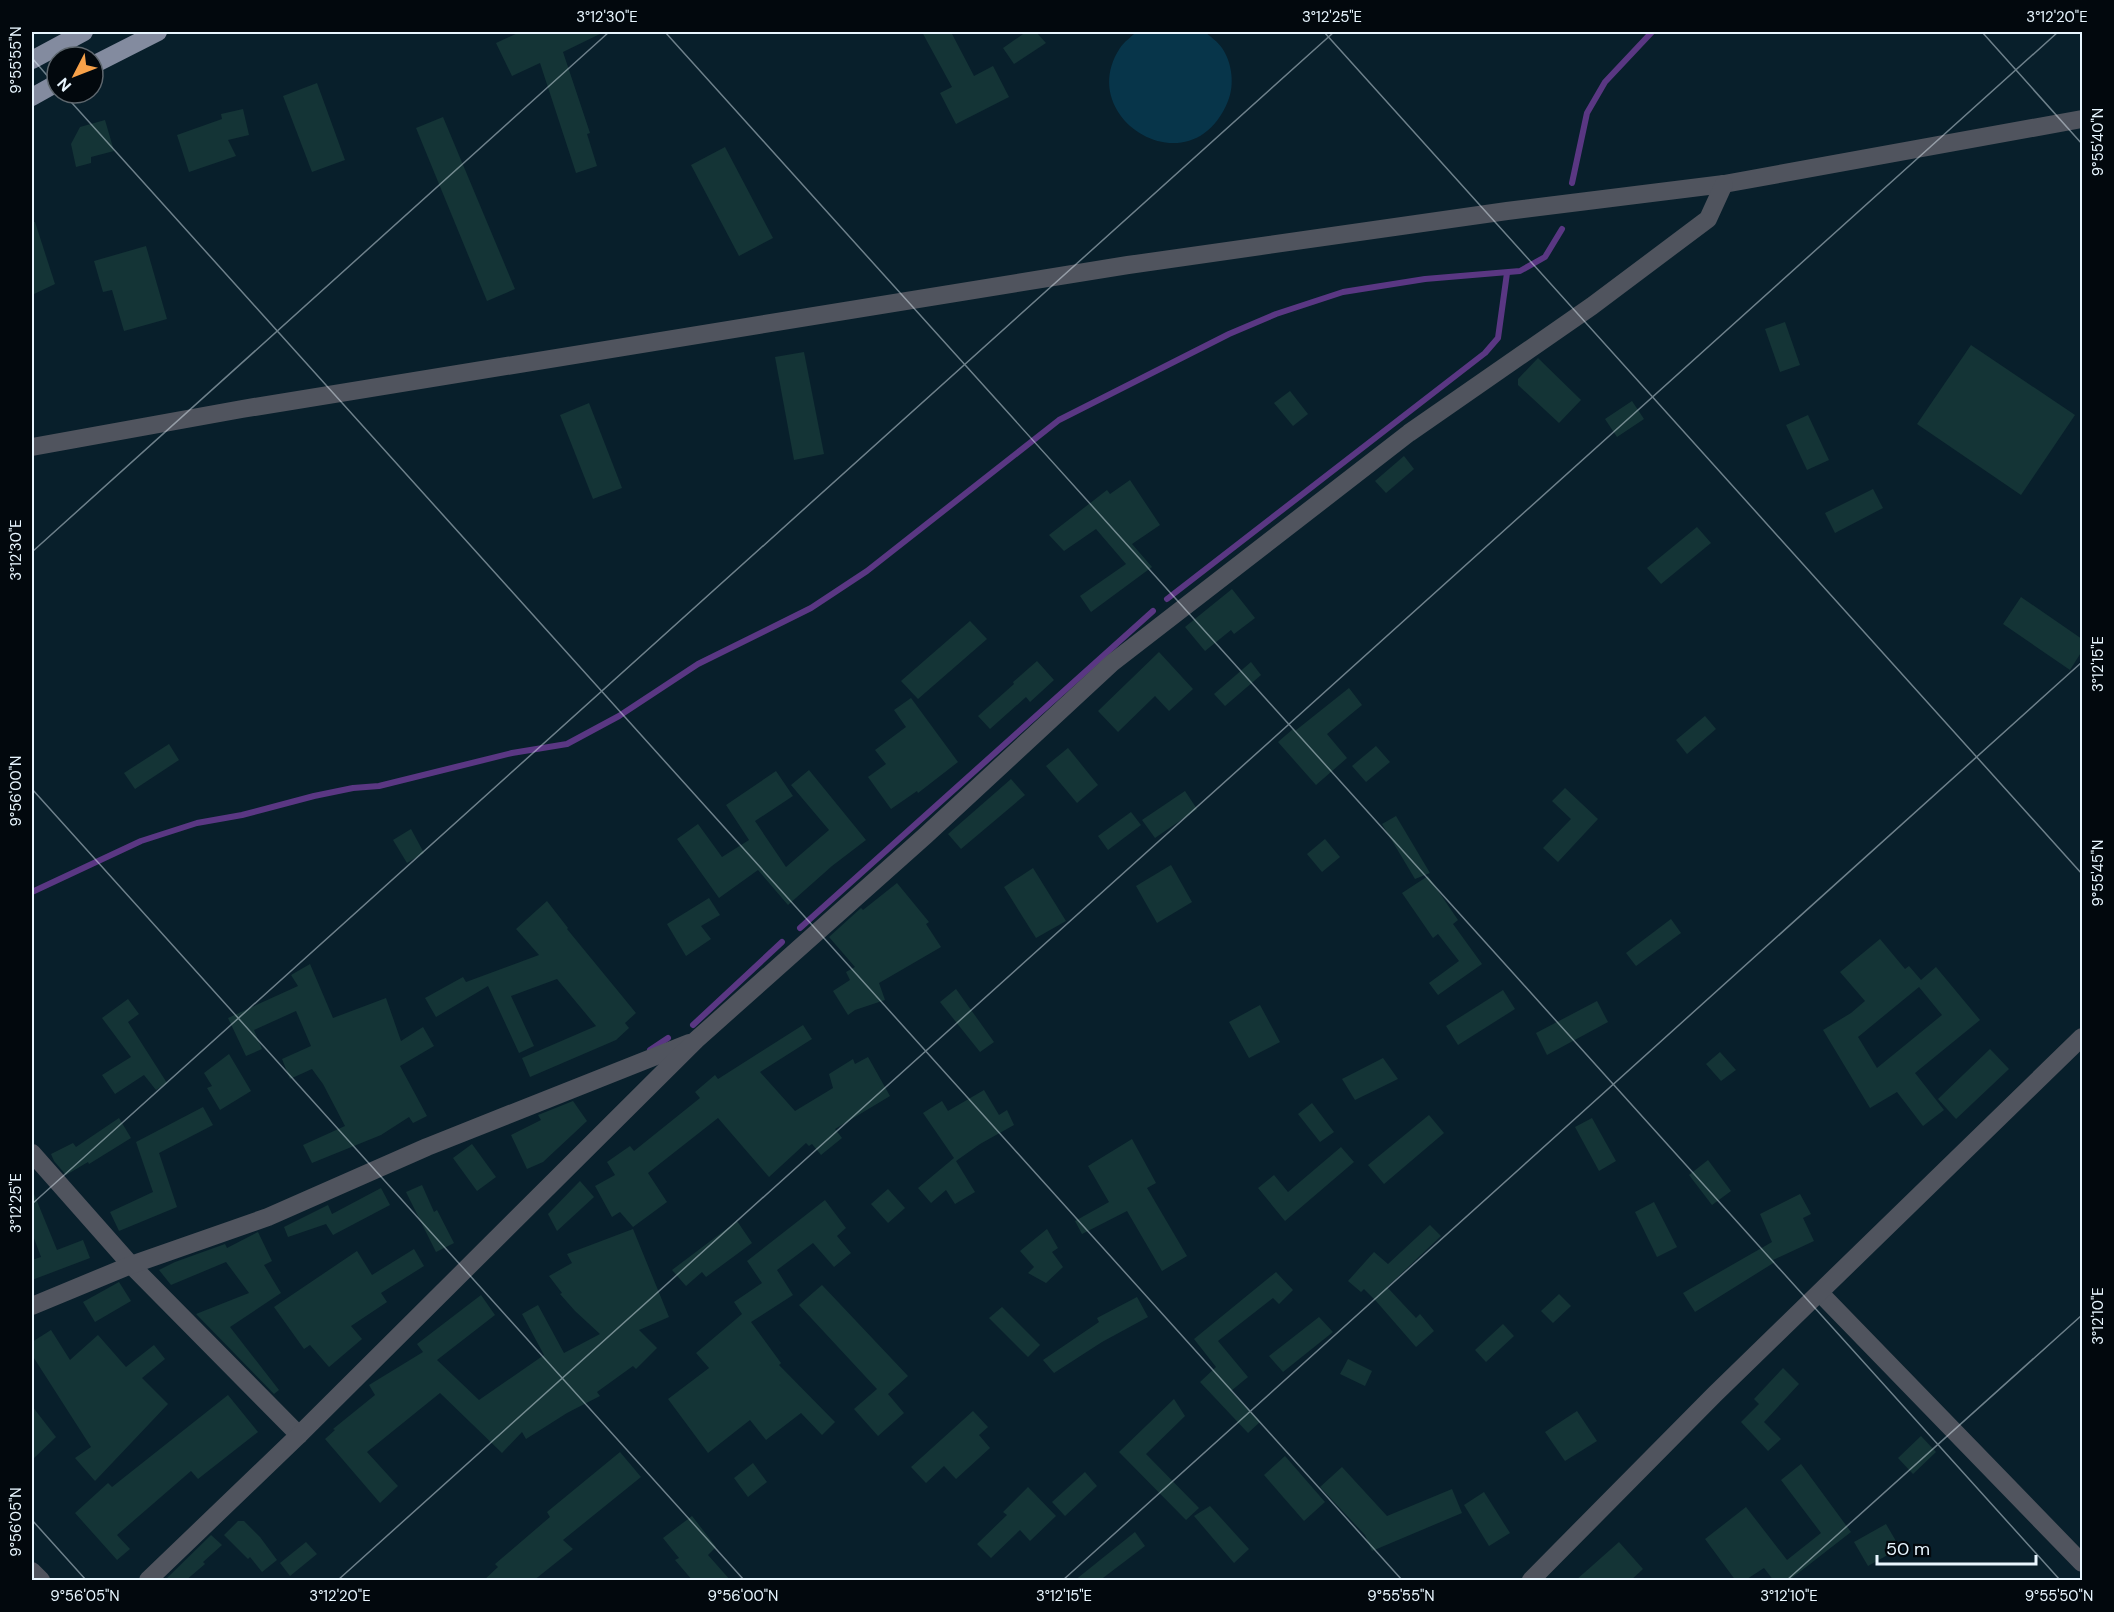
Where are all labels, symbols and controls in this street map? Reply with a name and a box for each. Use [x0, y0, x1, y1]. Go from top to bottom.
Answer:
text: 3°12'30"E [576, 7, 638, 27]
text: 3°12'25"E [1302, 7, 1362, 27]
text: 3°12'20"E [2026, 7, 2088, 27]
text: 9°55'55"N [6, 26, 26, 94]
north arrow [45, 45, 105, 105]
text: N [53, 73, 76, 96]
text: 9°55'40"N [2088, 108, 2108, 176]
text: 3°12'30"E [6, 519, 26, 581]
text: 3°12'15"E [2088, 636, 2108, 692]
text: 9°56'00"N [6, 756, 26, 826]
text: 9°55'45"N [2088, 840, 2108, 906]
text: 3°12'25"E [6, 1173, 26, 1233]
text: 3°12'10"E [2088, 1287, 2108, 1345]
text: 9°56'05"N [6, 1487, 26, 1557]
scale bar [1877, 1528, 2036, 1566]
text: 50 m [1886, 1537, 1930, 1561]
text: 9°56'05"N [50, 1586, 120, 1606]
text: 3°12'20"E [309, 1586, 371, 1606]
text: 9°56'00"N [708, 1586, 778, 1606]
text: 3°12'15"E [1036, 1586, 1092, 1606]
text: 9°55'55"N [1367, 1586, 1435, 1606]
text: 3°12'10"E [1760, 1586, 1818, 1606]
text: 9°55'50"N [2025, 1586, 2093, 1606]

